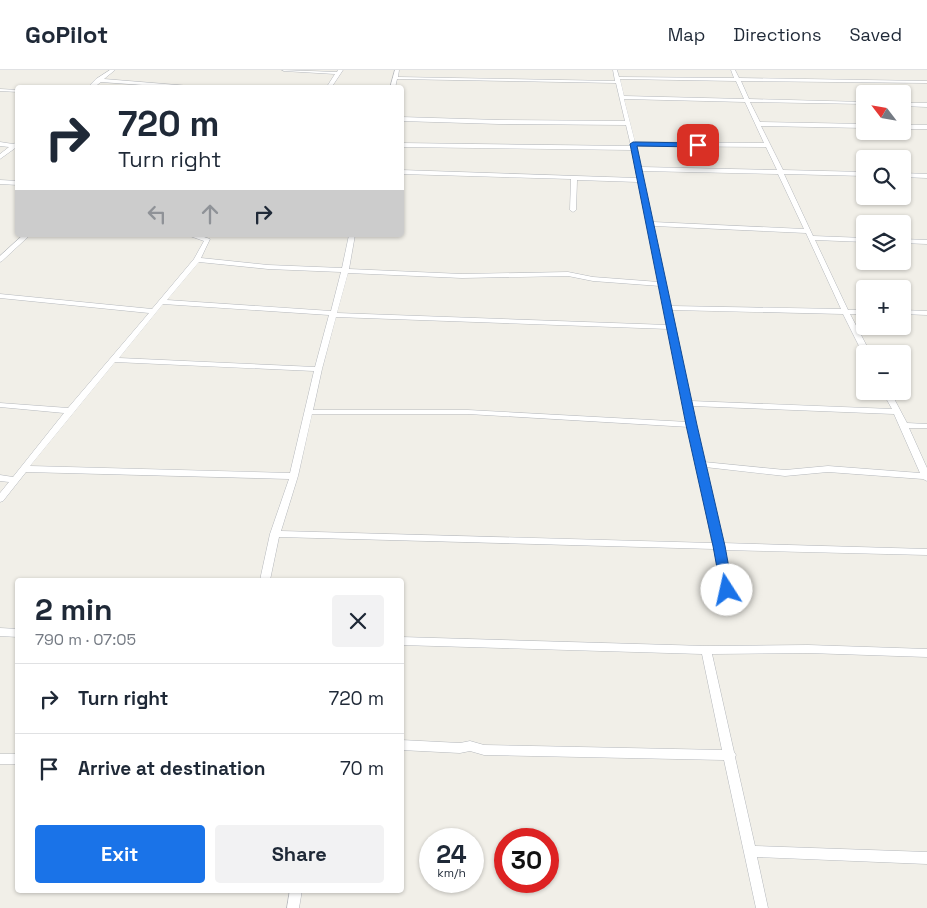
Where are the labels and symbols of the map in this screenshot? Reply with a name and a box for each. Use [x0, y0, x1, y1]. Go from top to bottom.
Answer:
north arrow [856, 85, 911, 140]
pin [677, 124, 719, 166]
position arrow [700, 563, 752, 615]
speed limit sign: 30 [494, 828, 559, 893]

